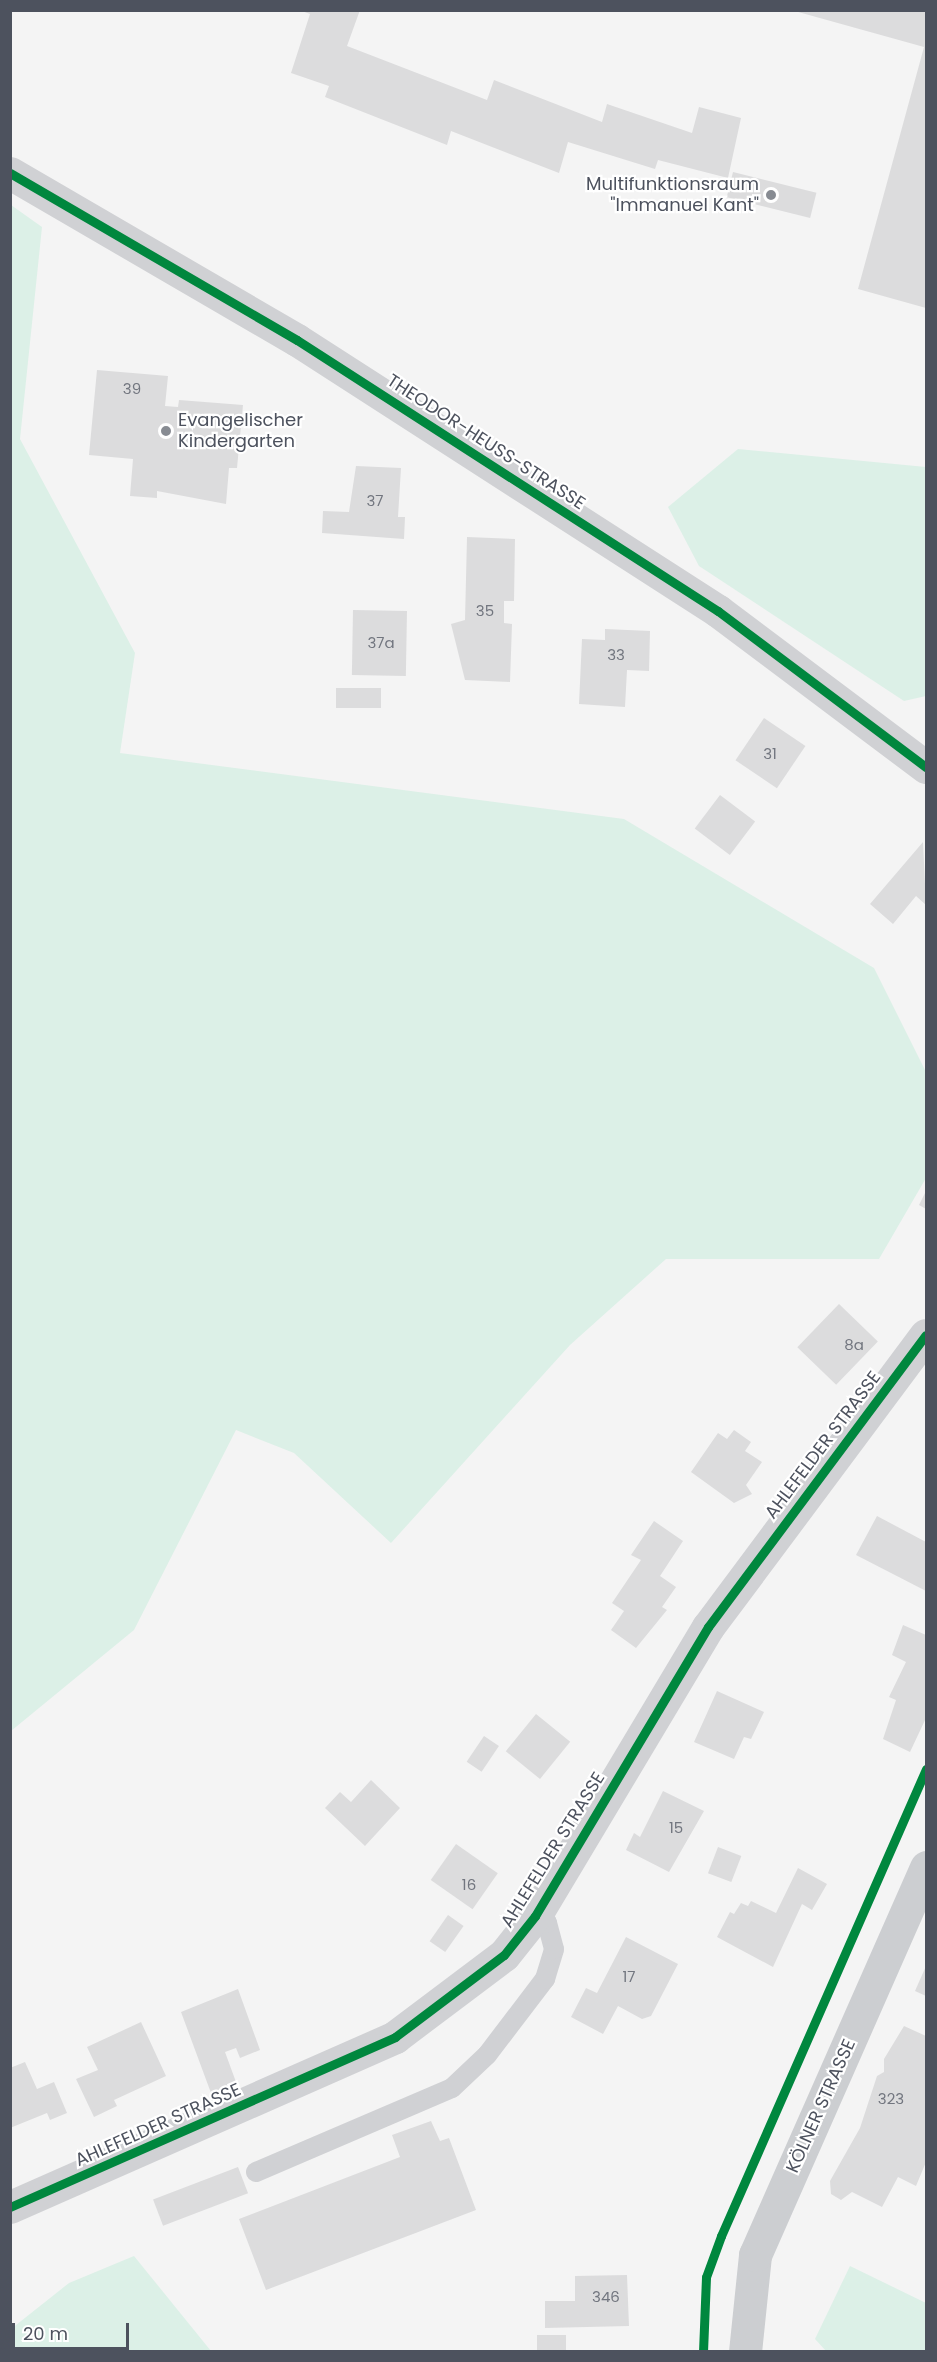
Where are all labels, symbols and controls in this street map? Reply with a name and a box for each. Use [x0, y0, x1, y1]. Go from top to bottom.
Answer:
place label: Multifunktionsraum "Immanuel Kant" [586, 174, 759, 216]
marker: Multifunktionsraum "Immanuel Kant" [764, 188, 778, 202]
street label: THEODOR-HEUSS-STRASSE [383, 370, 589, 514]
house number: 39 [123, 380, 141, 398]
place label: Evangelischer Kindergarten [178, 410, 303, 452]
marker: Evangelischer Kindergarten [159, 424, 173, 438]
house number: 37 [366, 492, 384, 510]
house number: 35 [476, 602, 494, 620]
house number: 37a [367, 634, 395, 652]
house number: 33 [607, 646, 625, 664]
house number: 31 [763, 745, 777, 763]
house number: 8a [844, 1336, 864, 1354]
street label: AHLEFELDER STRASSE [760, 1367, 886, 1523]
street label: AHLEFELDER STRASSE [496, 1768, 610, 1932]
house number: 15 [669, 1819, 683, 1837]
house number: 16 [462, 1876, 476, 1894]
house number: 17 [623, 1968, 635, 1986]
street label: KÖLNER STRASSE [782, 2036, 860, 2176]
street label: AHLEFELDER STRASSE [72, 2079, 244, 2171]
house number: 323 [878, 2090, 904, 2108]
house number: 346 [592, 2288, 620, 2306]
scale bar [15, 2311, 132, 2349]
text: 20 m [23, 2321, 68, 2346]

